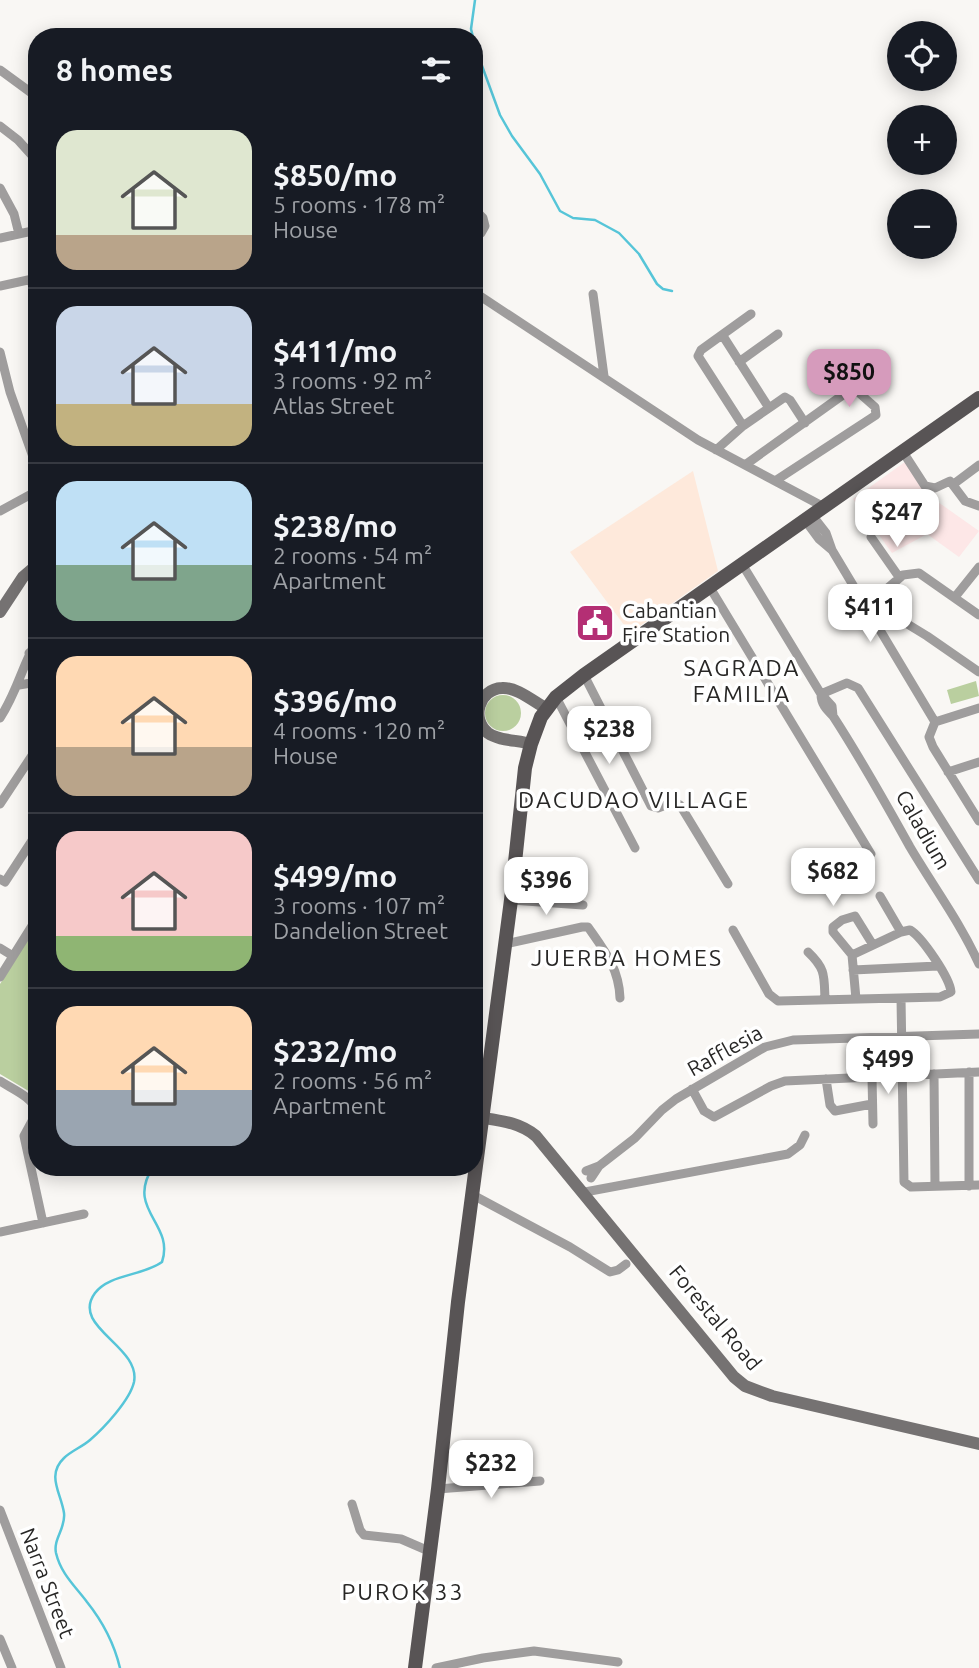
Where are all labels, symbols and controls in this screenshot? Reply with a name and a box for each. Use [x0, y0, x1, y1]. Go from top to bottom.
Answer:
map controls [887, 21, 957, 259]
button: locate [887, 21, 957, 91]
icon: filters [417, 51, 455, 89]
text: 8 homes [56, 53, 173, 87]
button: + [887, 105, 957, 175]
icon: home [112, 158, 196, 242]
text: $850/mo [273, 158, 397, 192]
button: − [887, 189, 957, 259]
text: 5 rooms · 178 m² [273, 192, 445, 217]
text: House [273, 217, 338, 242]
icon: home [112, 334, 196, 418]
text: $411/mo [273, 334, 397, 368]
pin: $850 [808, 350, 890, 409]
text: $850 [823, 359, 875, 384]
text: 3 rooms · 92 m² [273, 368, 432, 393]
text: Atlas Street [273, 393, 394, 418]
pin: $247 [856, 490, 938, 549]
text: $247 [871, 499, 923, 524]
icon: home [112, 509, 196, 593]
text: $238/mo [273, 509, 397, 543]
text: 2 rooms · 54 m² [273, 543, 432, 568]
text: Apartment [273, 568, 386, 593]
pin: $411 [829, 584, 911, 644]
text: $411 [844, 594, 896, 619]
place label: Cabantian Fire Station [622, 598, 730, 646]
public building icon: Cabantian Fire Station [574, 602, 616, 644]
district label: SAGRADA FAMILIA [684, 655, 800, 706]
icon: home [112, 684, 196, 768]
text: $396/mo [273, 684, 397, 718]
pin: $238 [568, 706, 650, 766]
text: $238 [583, 716, 635, 741]
text: 4 rooms · 120 m² [273, 718, 445, 743]
text: House [273, 743, 338, 768]
street label: Caladium [892, 786, 956, 873]
district label: DACUDAO VILLAGE [518, 787, 750, 812]
pin: $682 [792, 848, 874, 908]
pin: $396 [505, 858, 587, 917]
text: $682 [807, 858, 859, 883]
icon: home [112, 859, 196, 943]
text: $499/mo [273, 859, 397, 893]
text: $396 [520, 867, 572, 892]
text: 3 rooms · 107 m² [273, 893, 445, 918]
text: Dandelion Street [273, 918, 448, 943]
district label: JUERBA HOMES [531, 945, 723, 970]
street label: Rafflesia [683, 1020, 766, 1080]
icon: home [112, 1034, 196, 1118]
text: $232/mo [273, 1034, 397, 1068]
pin: $499 [847, 1036, 929, 1096]
text: $499 [862, 1046, 914, 1071]
text: 2 rooms · 56 m² [273, 1068, 432, 1093]
text: Apartment [273, 1093, 386, 1118]
street label: Forestal Road [665, 1260, 767, 1375]
pin: $232 [450, 1440, 532, 1500]
text: $232 [465, 1450, 517, 1475]
street label: Narra Street [16, 1524, 80, 1641]
district label: PUROK 33 [342, 1579, 464, 1604]

